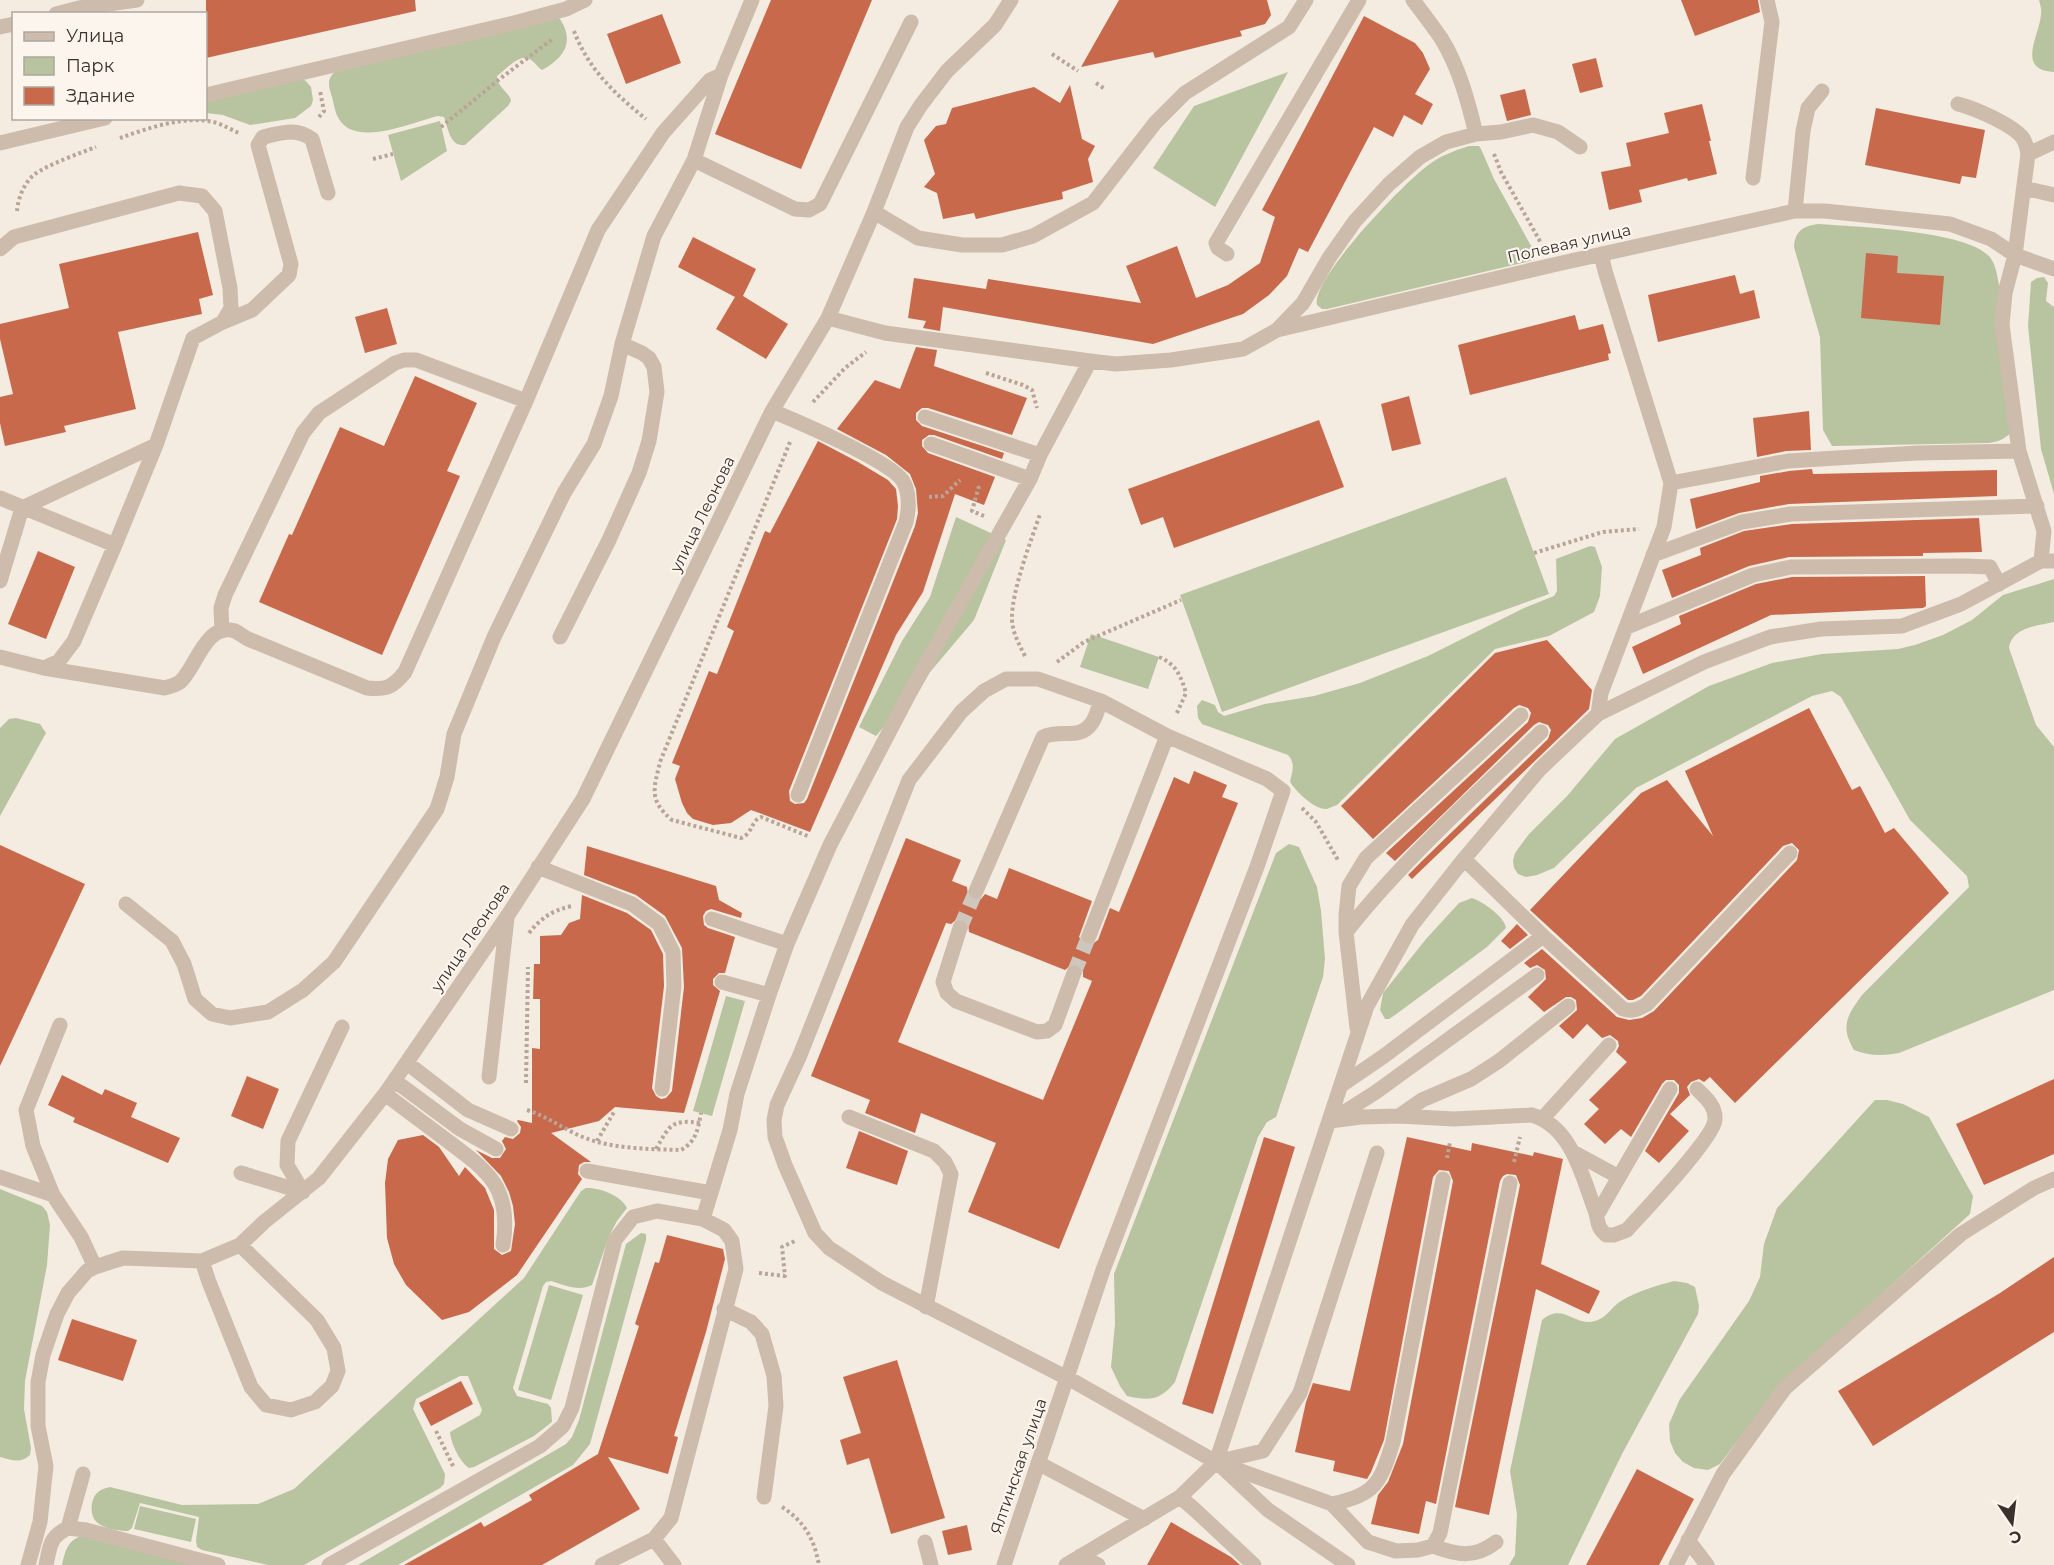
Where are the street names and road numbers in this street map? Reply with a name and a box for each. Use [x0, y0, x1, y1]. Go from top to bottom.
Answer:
street label: Полевая улица [1505, 220, 1633, 267]
street label: улица Леонова [666, 453, 739, 576]
street label: улица Леонова [427, 879, 514, 996]
street label: Ялтинская улица [986, 1396, 1051, 1537]

